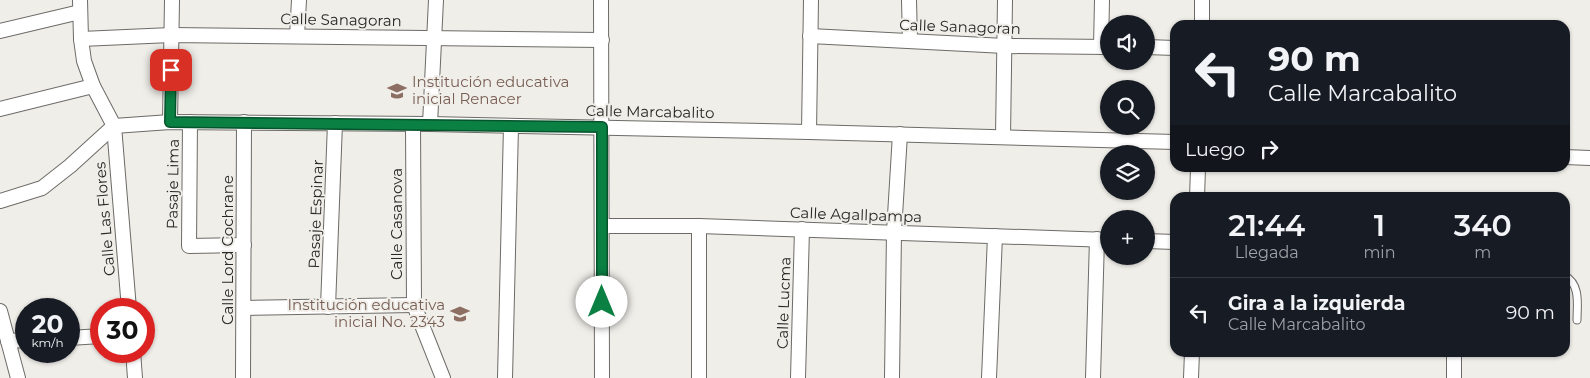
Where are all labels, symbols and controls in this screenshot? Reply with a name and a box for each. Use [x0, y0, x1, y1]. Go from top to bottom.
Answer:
street label: Calle Sanagoran [280, 9, 402, 30]
street label: Calle Sanagoran [899, 15, 1021, 38]
map controls [1100, 15, 1155, 265]
button: sound [1100, 15, 1155, 70]
text: 90 m [1268, 37, 1361, 80]
icon: left [1185, 40, 1250, 105]
pin [150, 49, 192, 91]
icon: arrive [157, 56, 185, 84]
place label: Institución educativa inicial Renacer [412, 72, 569, 108]
school or university icon: Institución educativa inicial Renacer [386, 80, 408, 102]
button: search [1100, 80, 1155, 135]
text: Calle Marcabalito [1268, 80, 1457, 107]
street label: Calle Marcabalito [585, 101, 715, 122]
icon: right [1255, 135, 1283, 163]
text: Luego [1185, 138, 1245, 161]
street label: Pasaje Lima [162, 139, 183, 229]
button: layers [1100, 145, 1155, 200]
street label: Pasaje Espinar [304, 159, 327, 269]
street label: Calle Las Flores [90, 161, 119, 277]
street label: Calle Casanova [387, 168, 406, 280]
street label: Calle Lord Cochrane [218, 175, 237, 325]
street label: Calle Agallpampa [790, 203, 922, 226]
text: 21:44 [1228, 207, 1305, 244]
text: 1 [1374, 207, 1385, 244]
text: 340 [1454, 207, 1512, 244]
button: + [1100, 210, 1155, 265]
text: Llegada [1235, 243, 1299, 262]
text: min [1363, 243, 1396, 262]
text: m [1474, 243, 1491, 262]
street label: Calle Lucma [772, 256, 795, 350]
position arrow [575, 275, 627, 327]
text: Gira a la izquierda [1228, 292, 1406, 315]
place label: Institución educativa inicial No. 2343 [288, 295, 445, 331]
speed limit sign: 30 [90, 298, 155, 363]
icon: left [1185, 299, 1213, 327]
text: 90 m [1506, 301, 1555, 324]
school or university icon: Institución educativa inicial No. 2343 [449, 303, 471, 325]
text: 20 [32, 309, 63, 339]
text: Calle Marcabalito [1228, 315, 1365, 334]
text: km/h [31, 335, 64, 350]

